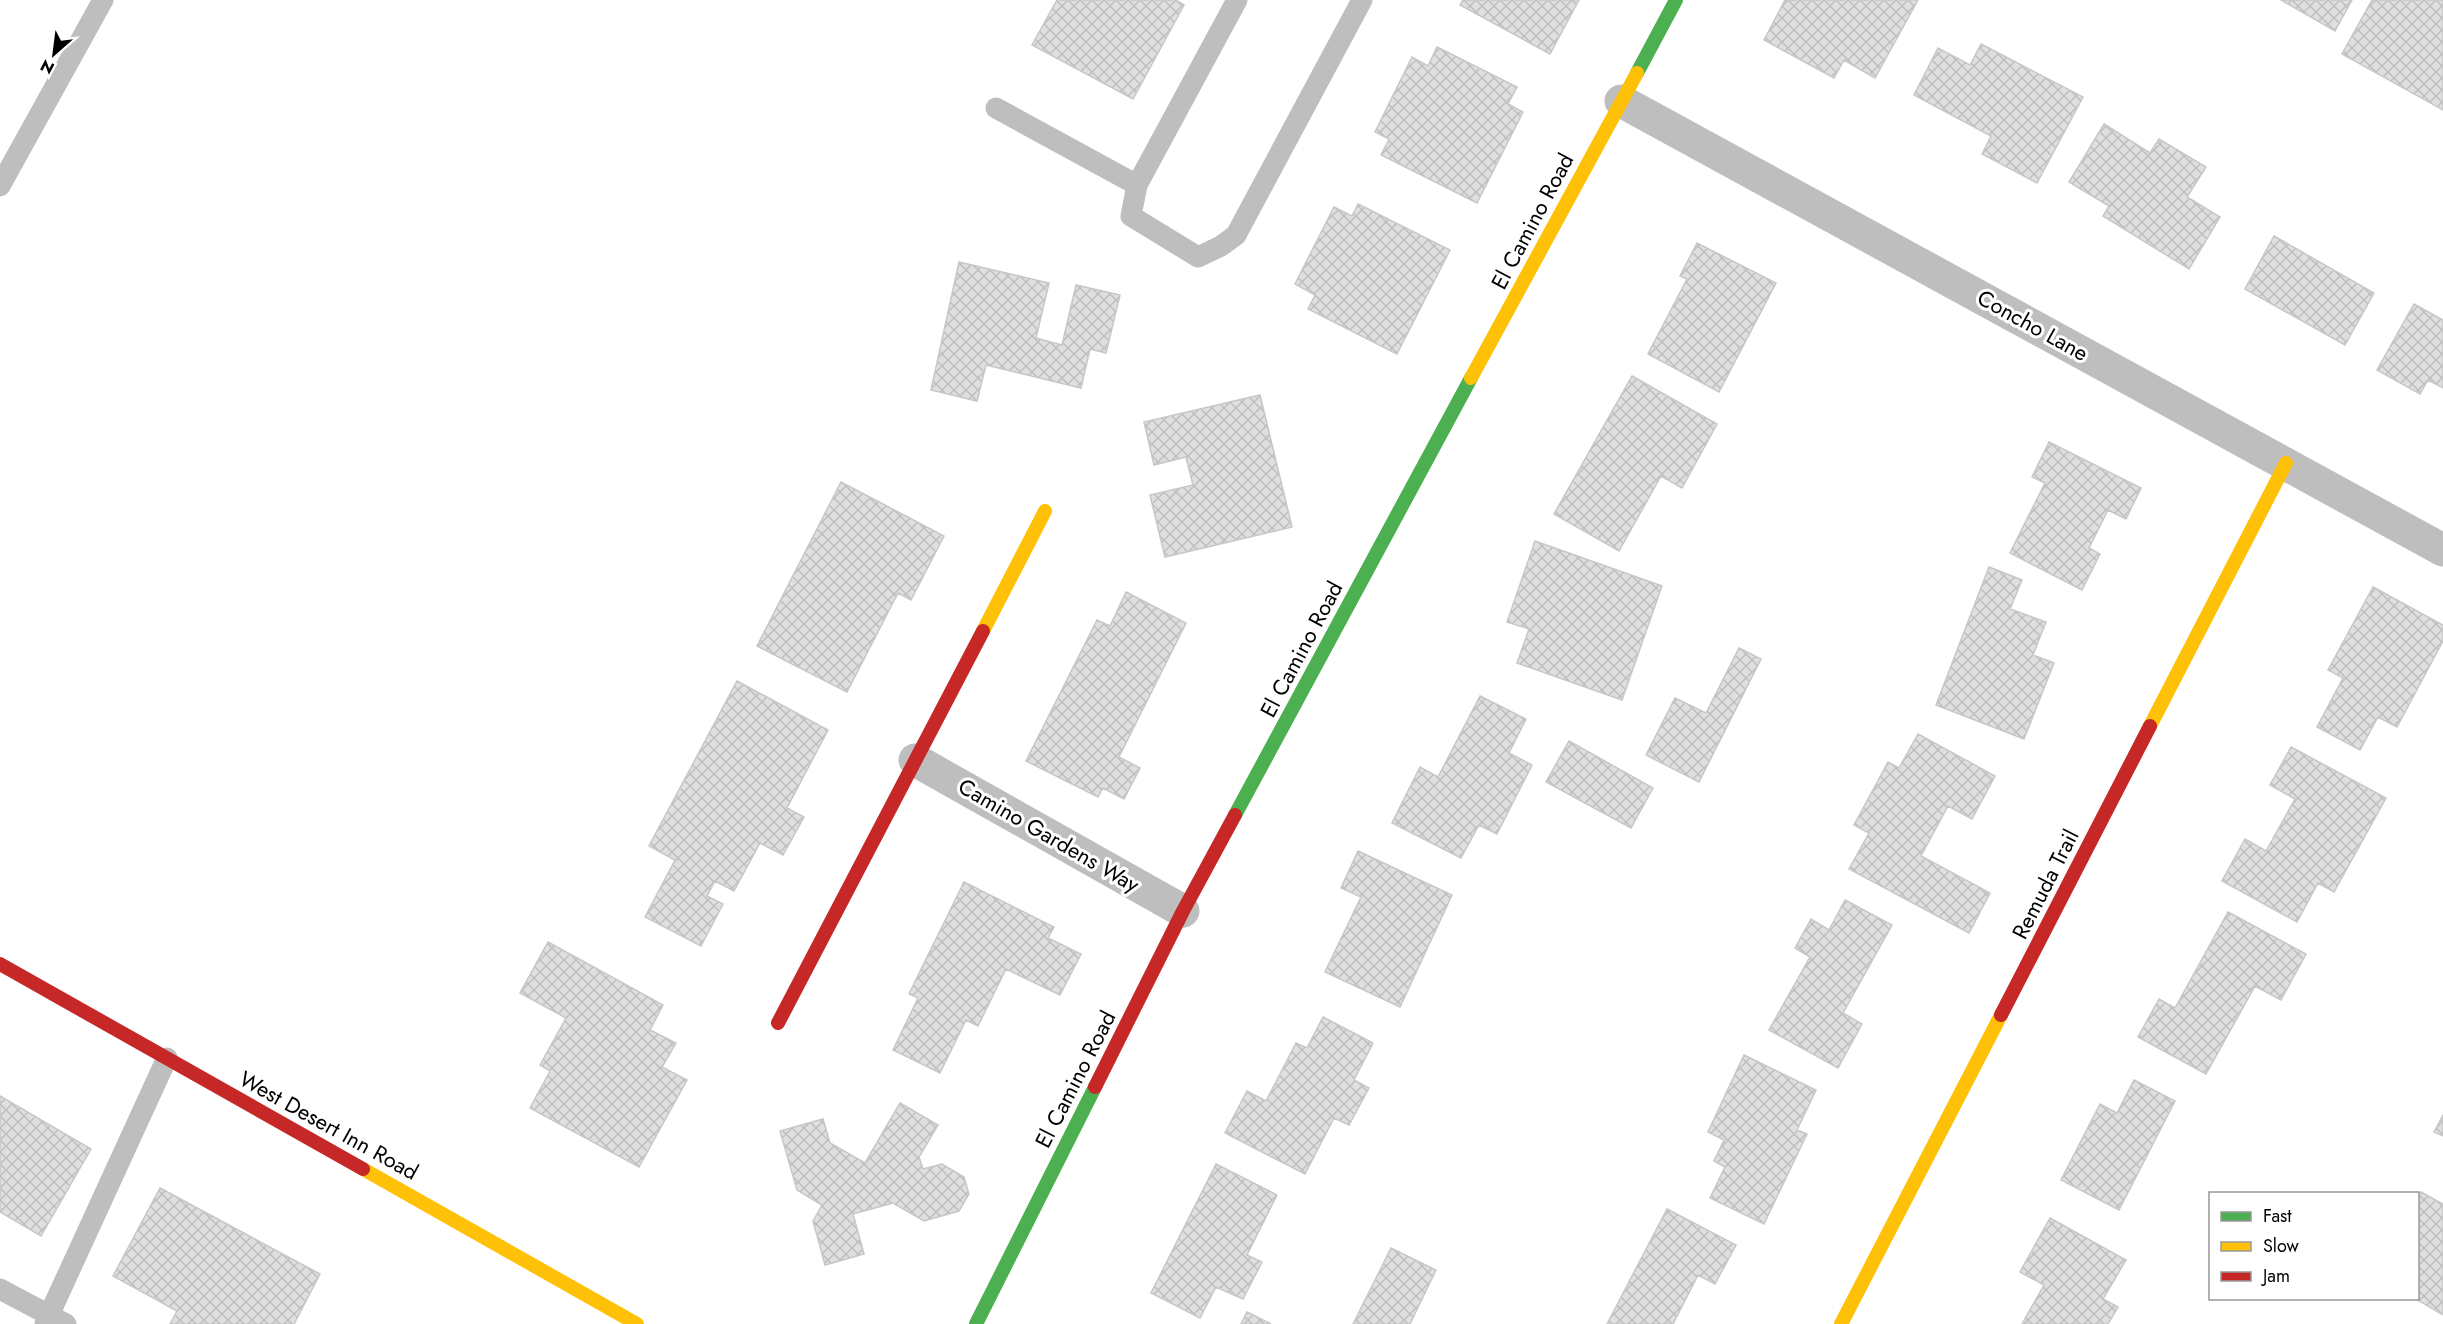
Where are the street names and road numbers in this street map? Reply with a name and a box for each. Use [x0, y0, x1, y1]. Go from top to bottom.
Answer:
street label: El Camino Road [1483, 147, 1581, 295]
street label: Concho Lane [1972, 281, 2094, 369]
street label: El Camino Road [1252, 575, 1350, 723]
street label: Camino Gardens Way [952, 770, 1146, 900]
street label: Remuda Trail [2004, 824, 2086, 944]
street label: El Camino Road [1027, 1005, 1123, 1153]
street label: West Desert Inn Road [234, 1062, 424, 1188]

